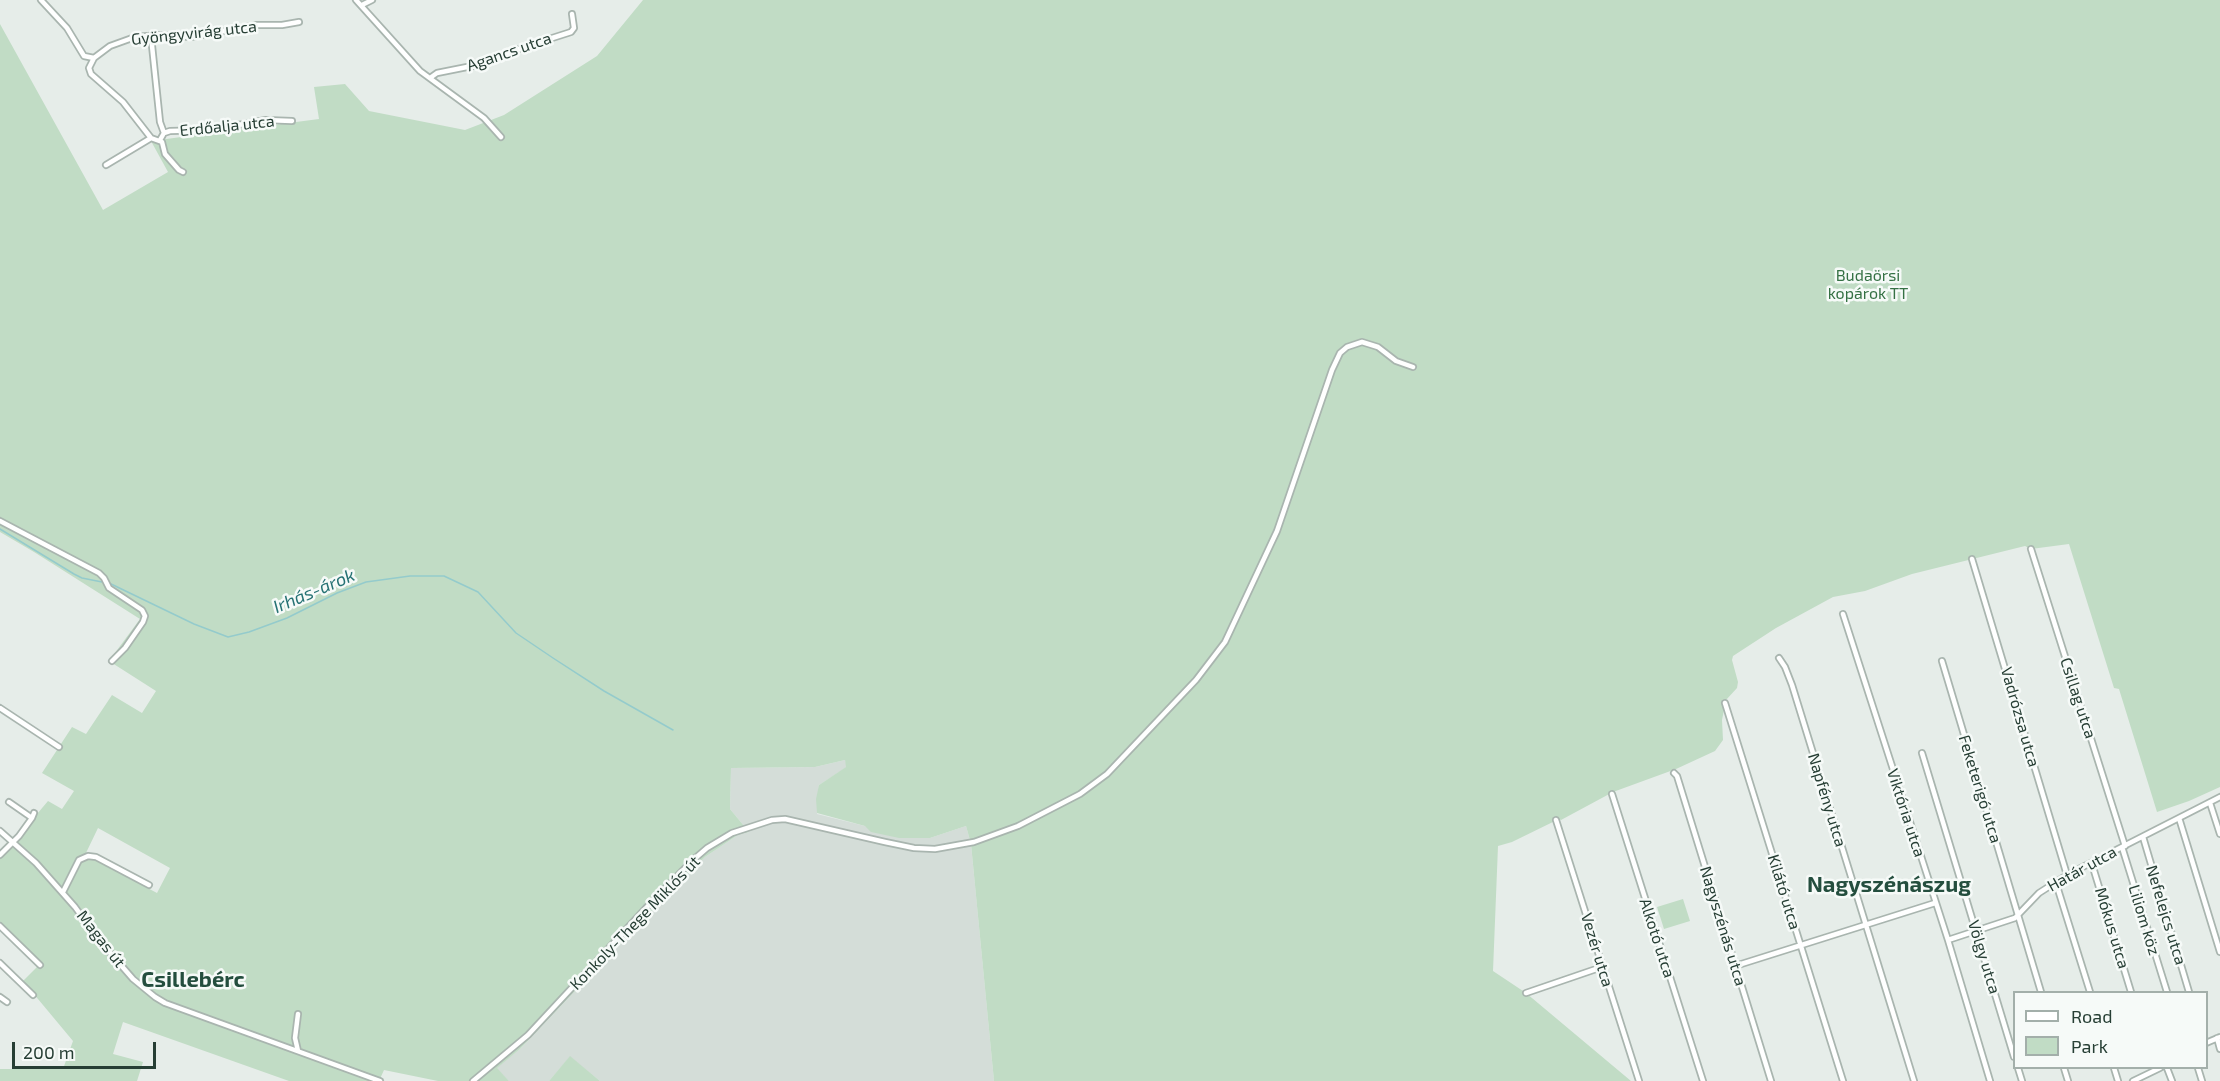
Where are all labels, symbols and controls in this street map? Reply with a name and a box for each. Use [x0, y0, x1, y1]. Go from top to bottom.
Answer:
street label: Gyöngyvirág utca [130, 17, 258, 49]
street label: Agancs utca [464, 29, 554, 75]
street label: Erdőalja utca [179, 111, 275, 141]
park label: Budaörsi kopárok TT [1828, 266, 1908, 304]
water label: Irhás-árok [270, 564, 358, 618]
street label: Csillag utca [2056, 655, 2100, 741]
street label: Vadrózsa utca [1997, 665, 2043, 769]
street label: Feketerigó utca [1954, 733, 2006, 845]
street label: Napfény utca [1804, 751, 1850, 849]
street label: Viktória utca [1883, 766, 1929, 860]
street label: Határ utca [2044, 842, 2120, 896]
street label: Konkoly-Thege Miklós út [566, 852, 704, 994]
street label: Kilátó utca [1763, 852, 1805, 932]
street label: Nefelejcs utca [2142, 863, 2190, 967]
street label: Nagyszénás utca [1696, 864, 1750, 988]
district label: Nagyszénászug [1807, 872, 1971, 898]
street label: Liliom köz [2124, 882, 2164, 958]
street label: Mókus utca [2091, 885, 2133, 971]
street label: Alkotó utca [1635, 896, 1679, 980]
street label: Magas út [73, 907, 129, 971]
street label: Vezér utca [1577, 911, 1617, 989]
street label: Völgy utca [1964, 918, 2004, 996]
district label: Csillebérc [141, 967, 245, 993]
legend [2013, 991, 2208, 1069]
text: Road [2071, 1005, 2112, 1027]
scale bar [15, 1030, 159, 1068]
text: Park [2071, 1035, 2108, 1057]
text: 200 m [23, 1041, 75, 1063]

